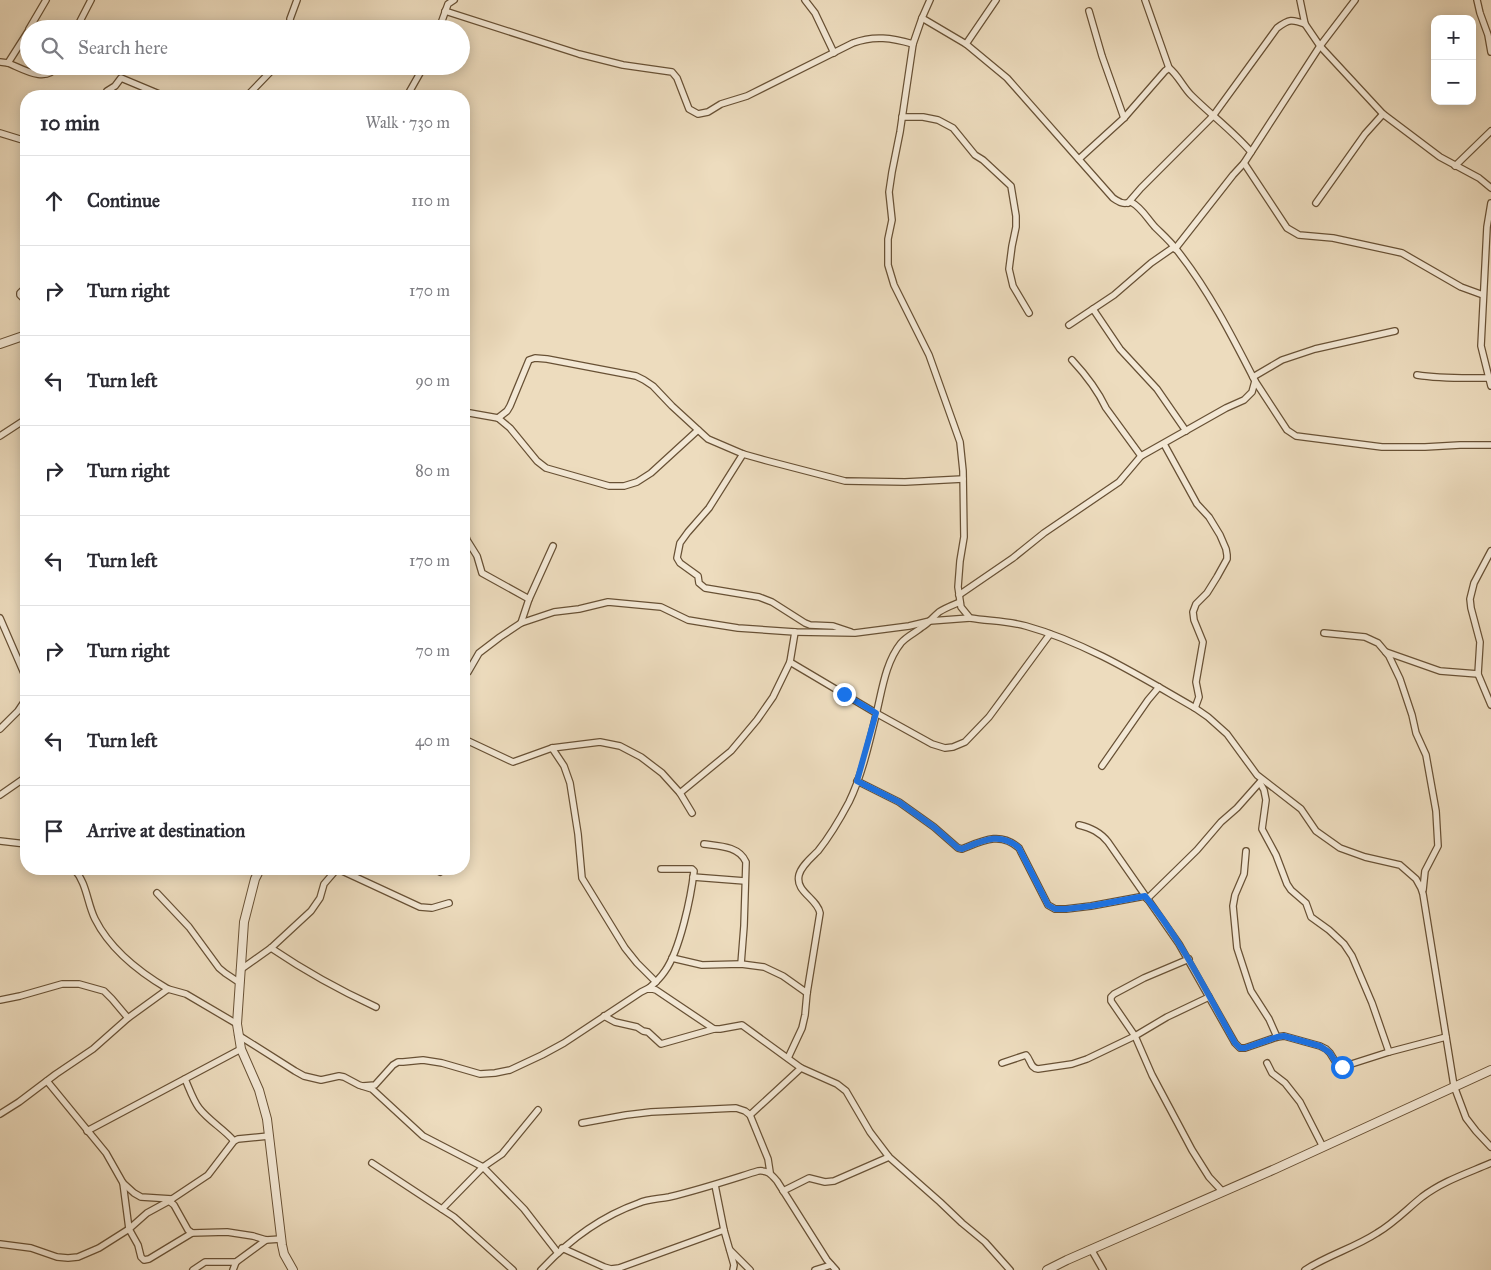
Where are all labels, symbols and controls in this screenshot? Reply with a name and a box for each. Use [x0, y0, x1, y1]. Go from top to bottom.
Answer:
map controls [1431, 15, 1476, 105]
button: + [1431, 15, 1476, 60]
search box [20, 20, 470, 75]
icon: search [38, 34, 66, 62]
text: Search here [78, 36, 168, 59]
button: − [1431, 60, 1476, 105]
text: 10 min [40, 110, 100, 136]
text: Walk · 730 m [366, 113, 450, 132]
icon: ahead [40, 187, 68, 215]
text: Continue [87, 189, 160, 212]
text: 110 m [411, 191, 450, 210]
icon: right [40, 277, 68, 305]
text: Turn right [87, 279, 170, 302]
text: 170 m [409, 281, 450, 300]
icon: left [40, 367, 68, 395]
text: Turn left [87, 369, 157, 392]
text: 90 m [415, 371, 450, 390]
icon: right [40, 457, 68, 485]
text: Turn right [87, 459, 170, 482]
text: 80 m [415, 461, 450, 480]
icon: left [40, 547, 68, 575]
text: Turn left [87, 549, 157, 572]
text: 170 m [409, 551, 450, 570]
icon: right [40, 637, 68, 665]
text: Turn right [87, 639, 170, 662]
text: 70 m [415, 641, 450, 660]
route end [833, 683, 856, 706]
icon: left [40, 727, 68, 755]
text: Turn left [87, 729, 157, 752]
text: 40 m [415, 731, 450, 750]
icon: arrive [40, 817, 68, 845]
text: Arrive at destination [87, 819, 245, 842]
route start [1331, 1056, 1354, 1079]

